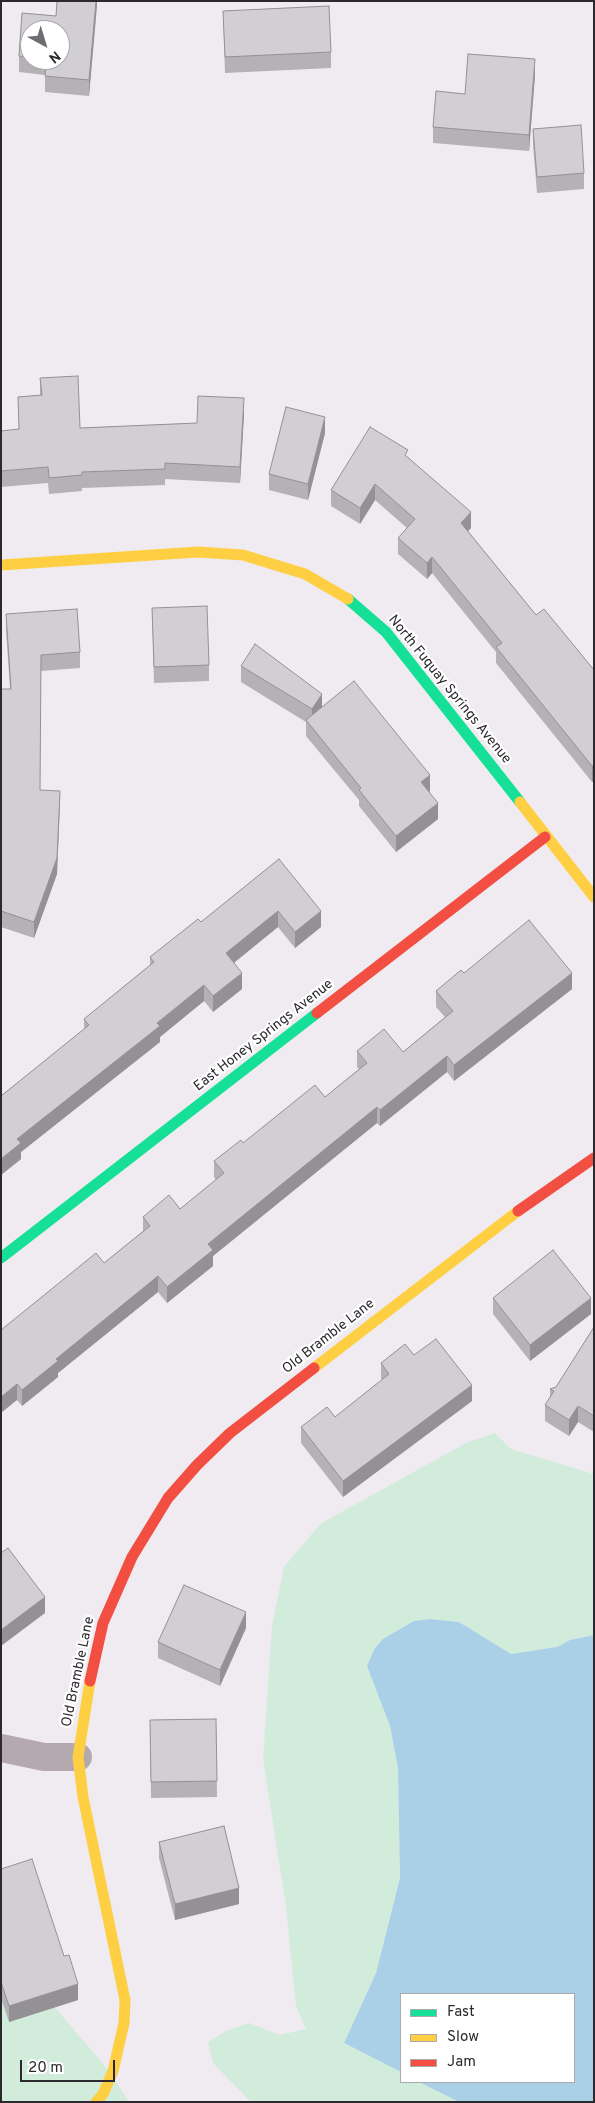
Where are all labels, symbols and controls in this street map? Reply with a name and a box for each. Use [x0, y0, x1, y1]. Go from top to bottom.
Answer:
north arrow [20, 20, 70, 70]
text: N [45, 46, 63, 66]
street label: North Fuquay Springs Avenue [384, 612, 514, 768]
street label: East Honey Springs Avenue [191, 976, 337, 1096]
street label: Old Bramble Lane [280, 1296, 378, 1378]
street label: Old Bramble Lane [59, 1615, 99, 1729]
legend [400, 1993, 575, 2083]
text: Fast [447, 2003, 475, 2022]
text: Slow [447, 2028, 479, 2047]
scale bar [22, 2050, 118, 2082]
text: Jam [447, 2053, 476, 2072]
text: 20 m [28, 2059, 63, 2078]

